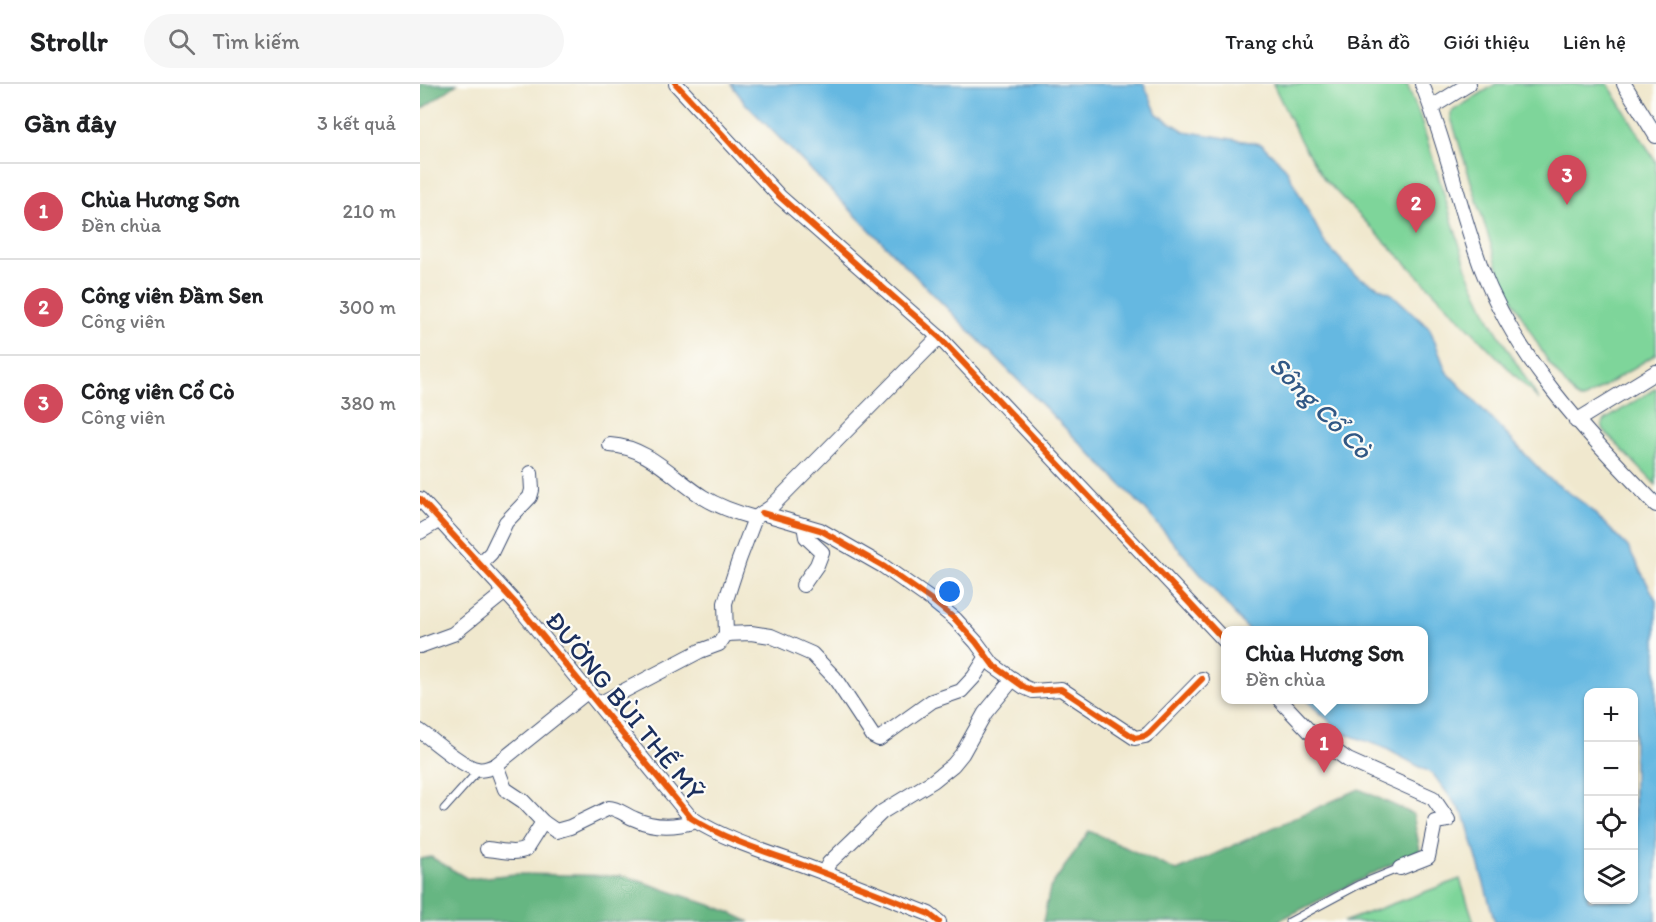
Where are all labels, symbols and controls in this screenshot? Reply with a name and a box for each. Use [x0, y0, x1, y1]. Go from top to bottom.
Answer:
search box [144, 14, 564, 68]
text: Strollr [30, 24, 108, 58]
icon: search [165, 25, 198, 58]
text: Tìm kiếm [213, 28, 300, 55]
text: Trang chủ [1225, 29, 1314, 54]
text: Bản đồ [1347, 29, 1410, 54]
text: Giới thiệu [1443, 29, 1530, 54]
text: Liên hệ [1563, 29, 1626, 54]
text: Gần đây [24, 107, 116, 139]
text: 3 kết quả [317, 111, 396, 135]
pin: 3 [1548, 156, 1586, 205]
pin: 2 [1396, 184, 1436, 233]
text: Chùa Hương Sơn [81, 186, 240, 213]
text: 1 [39, 199, 48, 223]
text: 210 m [343, 199, 396, 223]
text: Đền chùa [81, 213, 161, 237]
text: Công viên Đầm Sen [81, 282, 263, 309]
text: 2 [38, 295, 49, 319]
text: 300 m [339, 295, 396, 319]
text: Công viên [81, 309, 165, 333]
water label: Sông Cổ Cò [1262, 348, 1380, 466]
text: Công viên Cổ Cò [81, 378, 234, 405]
text: 3 [38, 391, 49, 415]
text: 380 m [341, 391, 396, 415]
text: Công viên [81, 405, 165, 429]
your location [935, 577, 964, 606]
street label: ĐƯỜNG BÙI THẾ MỸ [539, 605, 711, 807]
popup [1221, 626, 1428, 704]
text: Chùa Hương Sơn [1245, 640, 1404, 667]
text: Đền chùa [1245, 667, 1325, 691]
map controls [1584, 688, 1638, 904]
button: + [1584, 688, 1638, 742]
pin: 1 [1304, 724, 1344, 773]
button: − [1584, 742, 1638, 796]
button: locate [1584, 796, 1638, 850]
button: layers [1584, 850, 1638, 904]

